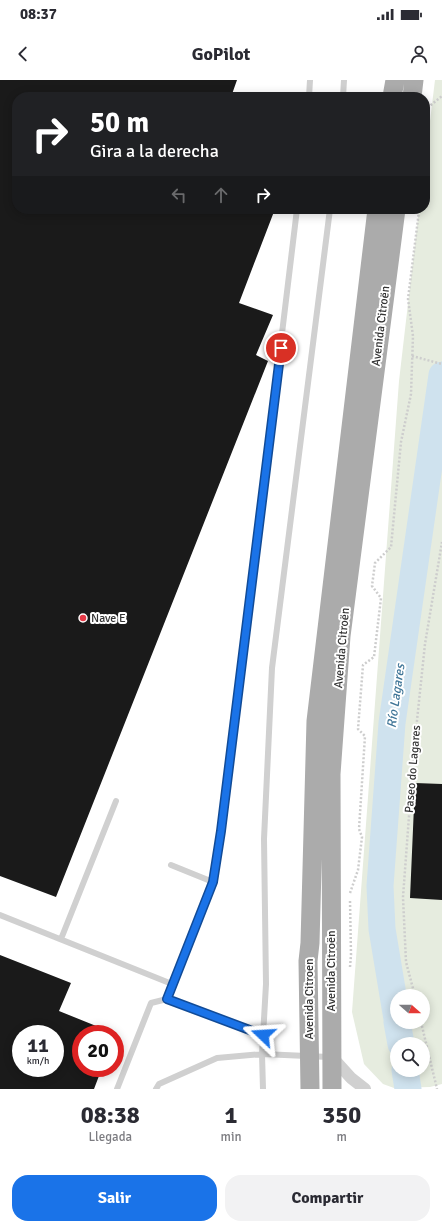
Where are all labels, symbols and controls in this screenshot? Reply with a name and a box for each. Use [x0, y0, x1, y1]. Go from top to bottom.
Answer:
text: 08:37 [20, 5, 57, 23]
icon: back [12, 43, 34, 65]
text: GoPilot [192, 43, 250, 65]
icon: person [408, 43, 430, 65]
text: 50 m [90, 106, 149, 140]
icon: right [24, 108, 76, 160]
text: Gira a la derecha [90, 140, 219, 162]
icon: left [168, 184, 190, 206]
icon: ahead [210, 184, 232, 206]
icon: right [252, 184, 274, 206]
street label: Avenida Citroën [369, 285, 393, 367]
pin [264, 331, 298, 365]
icon: arrive [270, 337, 292, 359]
street label: Avenida Citroën [331, 607, 353, 689]
place label: Nave E [91, 611, 126, 626]
marker: Nave E [78, 613, 88, 623]
water label: Río Lagares [384, 662, 409, 729]
street label: Paseo do Lagares [402, 724, 424, 814]
street label: Avenida Citroën [324, 931, 339, 1011]
street label: Avenida Citroen [302, 959, 317, 1039]
north arrow [390, 989, 430, 1029]
map controls [390, 989, 430, 1077]
position arrow [242, 1014, 284, 1056]
speed limit sign: 20 [72, 1025, 124, 1077]
text: 11 [27, 1033, 49, 1058]
button: search [390, 1037, 430, 1077]
text: km/h [27, 1055, 49, 1067]
text: 08:38 [81, 1100, 140, 1130]
text: 1 [225, 1100, 237, 1130]
text: 350 [322, 1100, 361, 1130]
text: Llegada [88, 1129, 132, 1145]
text: min [221, 1129, 242, 1145]
text: m [337, 1129, 347, 1145]
button: Salir [12, 1175, 217, 1221]
button: Compartir [225, 1175, 430, 1221]

